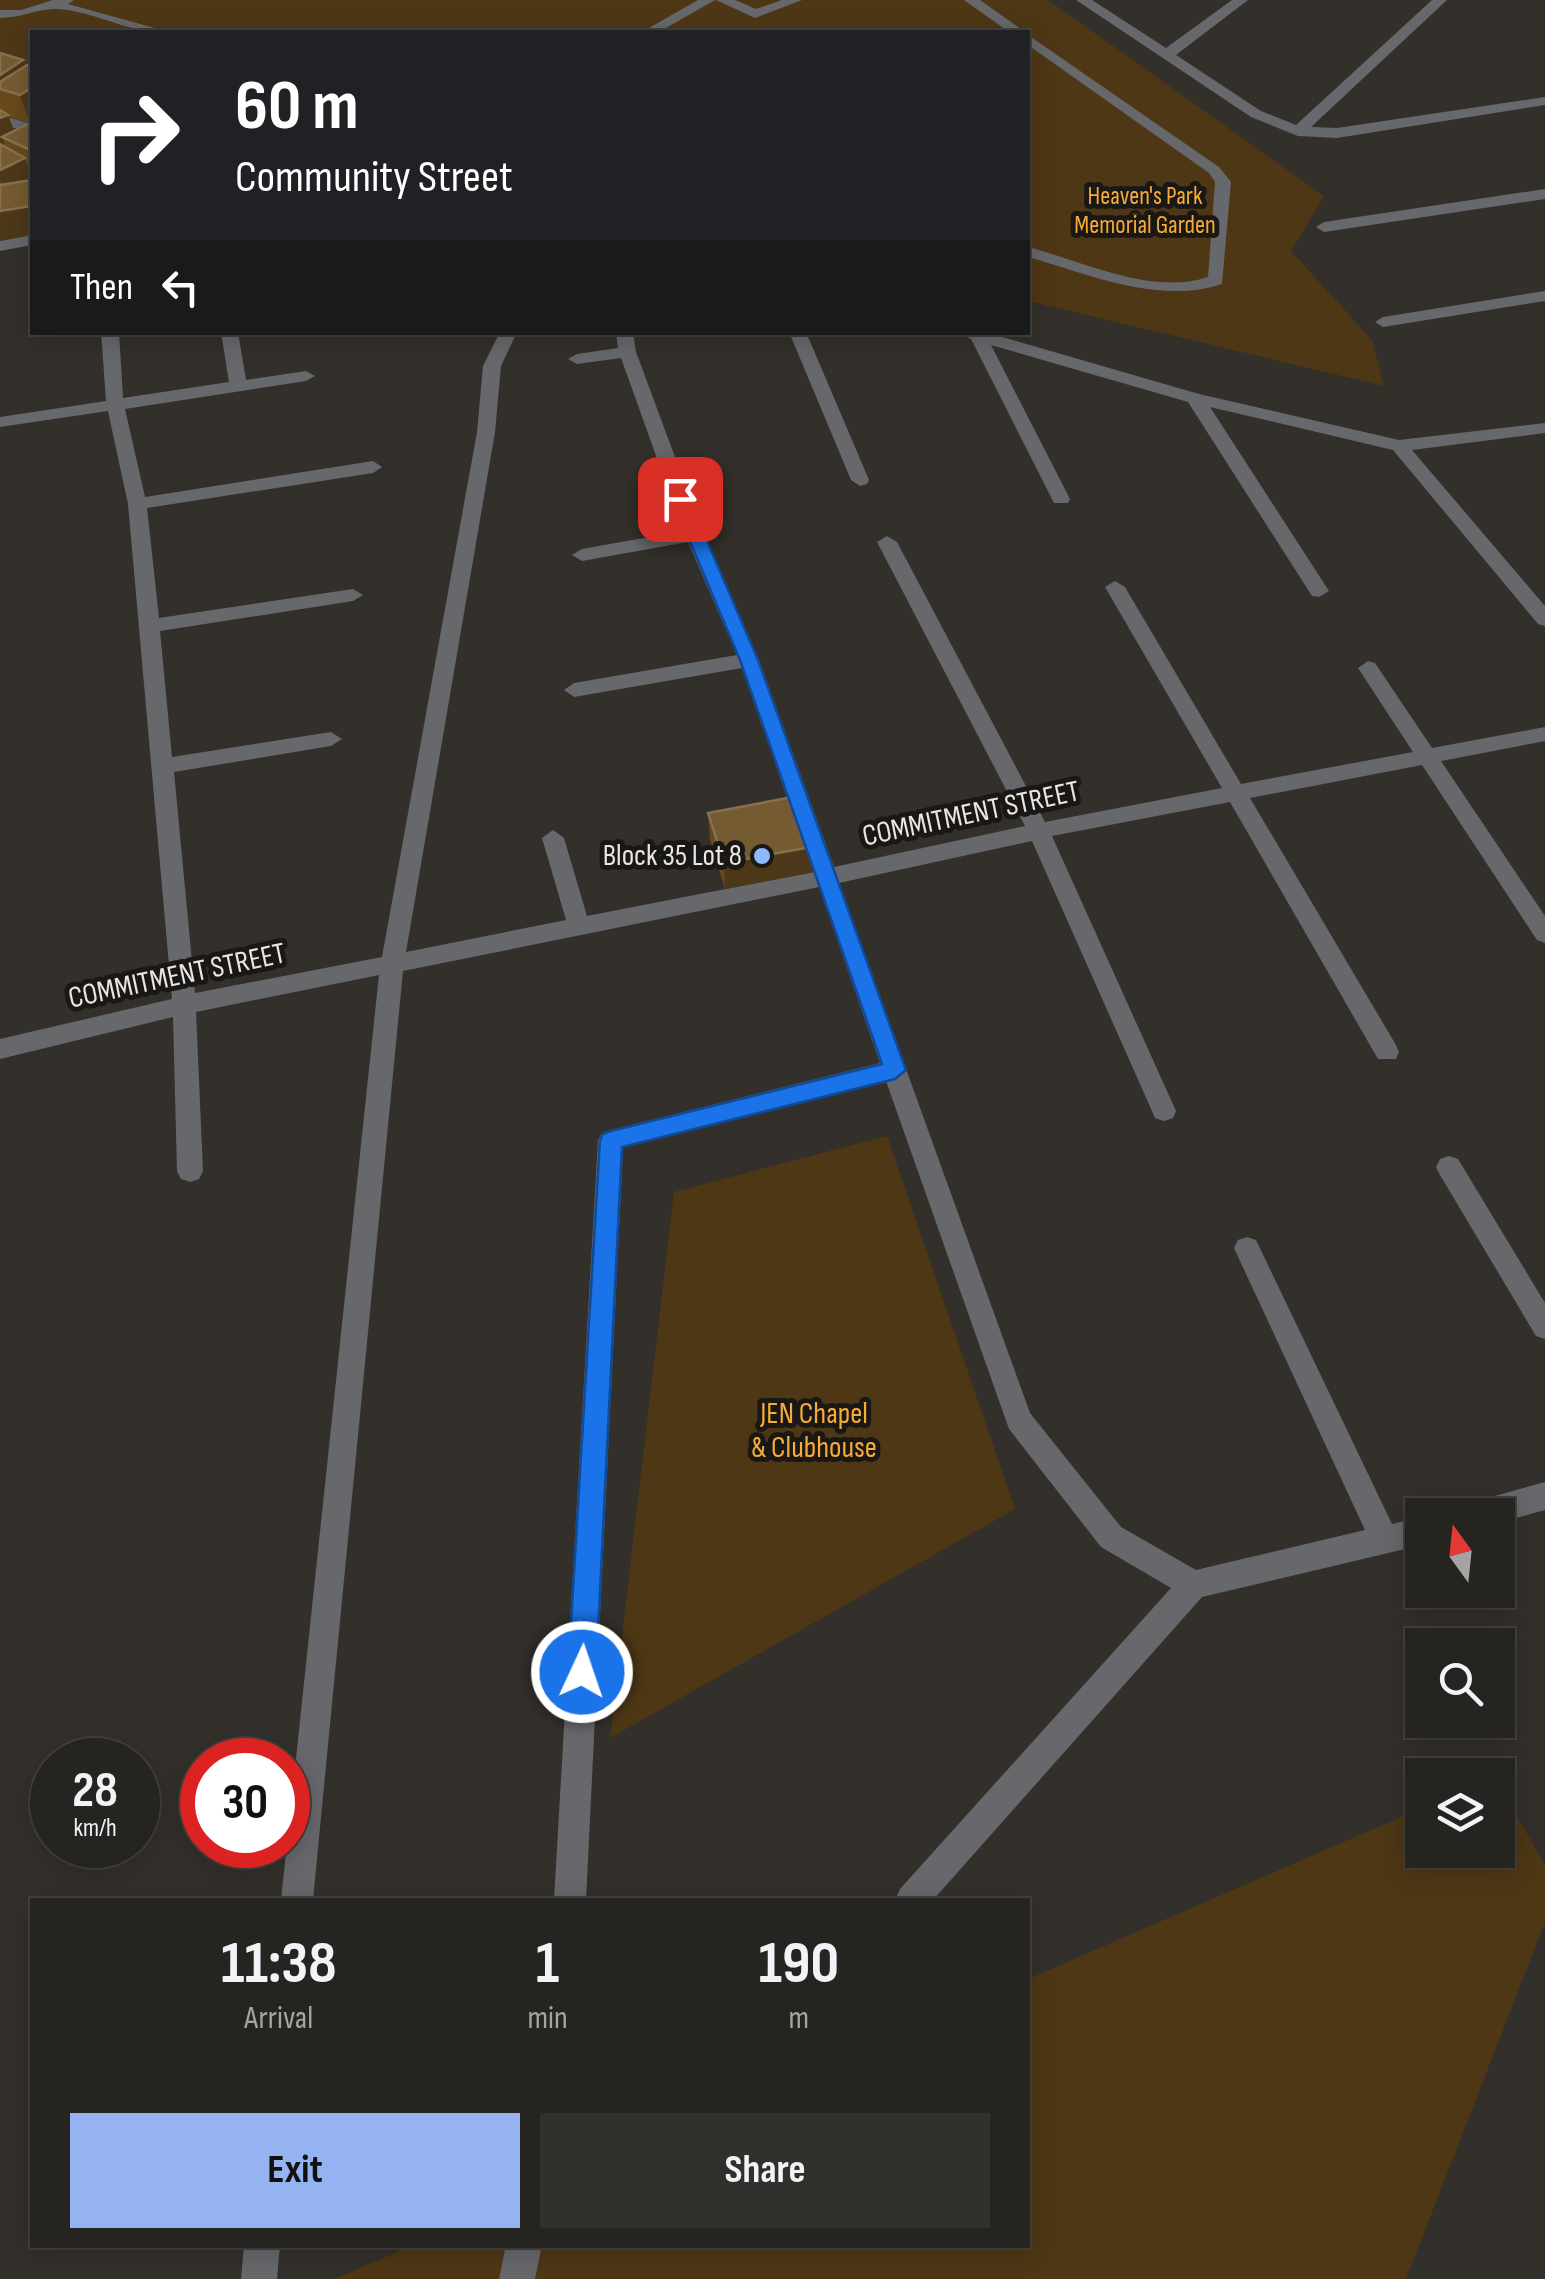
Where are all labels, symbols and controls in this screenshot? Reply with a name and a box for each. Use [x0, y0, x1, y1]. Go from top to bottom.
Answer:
text: 60 m [235, 65, 359, 149]
icon: right [70, 70, 200, 200]
text: Community Street [235, 150, 513, 205]
park label: Heaven's Park Memorial Garden [1074, 181, 1216, 241]
icon: left [153, 260, 208, 315]
text: Then [70, 265, 133, 310]
pin [638, 457, 723, 542]
icon: arrive [653, 472, 708, 527]
street label: COMMITMENT STREET [859, 773, 1083, 855]
place label: Block 35 Lot 8 [603, 838, 742, 874]
marker: Block 35 Lot 8 [751, 845, 773, 867]
street label: COMMITMENT STREET [65, 935, 289, 1017]
park label: JEN Chapel & Clubhouse [751, 1396, 877, 1466]
north arrow [1405, 1498, 1515, 1608]
map controls [1405, 1498, 1515, 1868]
position arrow [530, 1620, 634, 1724]
button: search [1405, 1628, 1515, 1738]
speed limit sign: 30 [180, 1738, 310, 1868]
button: layers [1405, 1758, 1515, 1868]
text: 28 [72, 1761, 118, 1821]
text: km/h [73, 1813, 117, 1844]
text: 11:38 [221, 1928, 337, 2000]
text: 1 [536, 1928, 559, 2000]
text: 190 [759, 1928, 839, 2000]
text: Arrival [244, 1999, 313, 2038]
text: min [527, 1999, 568, 2038]
text: m [789, 1999, 809, 2038]
button: Exit [70, 2113, 520, 2228]
button: Share [540, 2113, 990, 2228]

